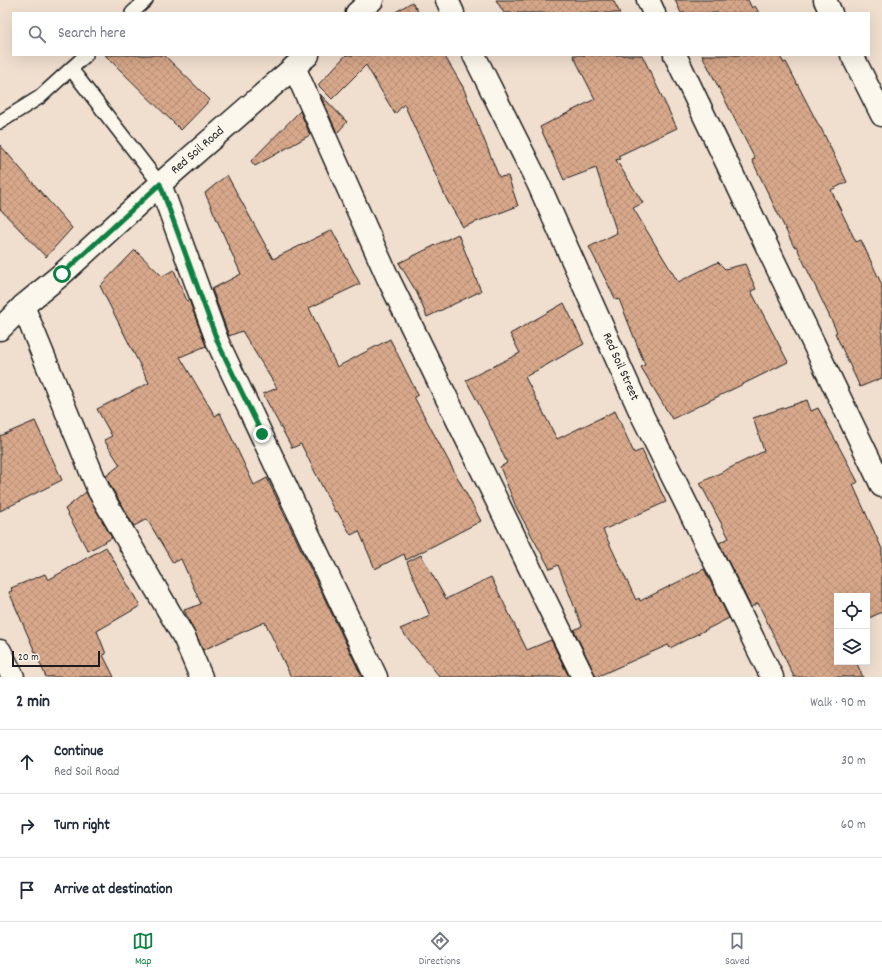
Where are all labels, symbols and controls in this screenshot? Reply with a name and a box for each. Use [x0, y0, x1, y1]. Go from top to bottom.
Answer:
search box [12, 12, 870, 56]
icon: search [26, 23, 48, 45]
text: Search here [58, 23, 126, 45]
street label: Red Soil Road [167, 122, 229, 180]
route start [53, 265, 71, 283]
street label: Red Soil Street [597, 330, 644, 404]
route end [253, 425, 271, 443]
map controls [834, 593, 870, 665]
button: locate [834, 593, 870, 629]
button: layers [834, 629, 870, 665]
scale bar [12, 649, 100, 668]
text: 20 m [18, 650, 39, 666]
text: 2 min [16, 691, 50, 715]
text: Walk · 90 m [810, 694, 866, 713]
text: Continue [54, 741, 103, 763]
icon: ahead [16, 751, 38, 773]
text: 30 m [841, 752, 866, 771]
text: Red Soil Road [54, 763, 119, 782]
icon: right [16, 815, 38, 837]
text: Turn right [54, 815, 110, 837]
text: 60 m [841, 816, 866, 835]
icon: arrive [16, 879, 38, 901]
text: Arrive at destination [54, 879, 172, 901]
tab: Map [132, 930, 154, 970]
tab: Directions [419, 930, 461, 970]
tab: Saved [725, 930, 750, 970]

